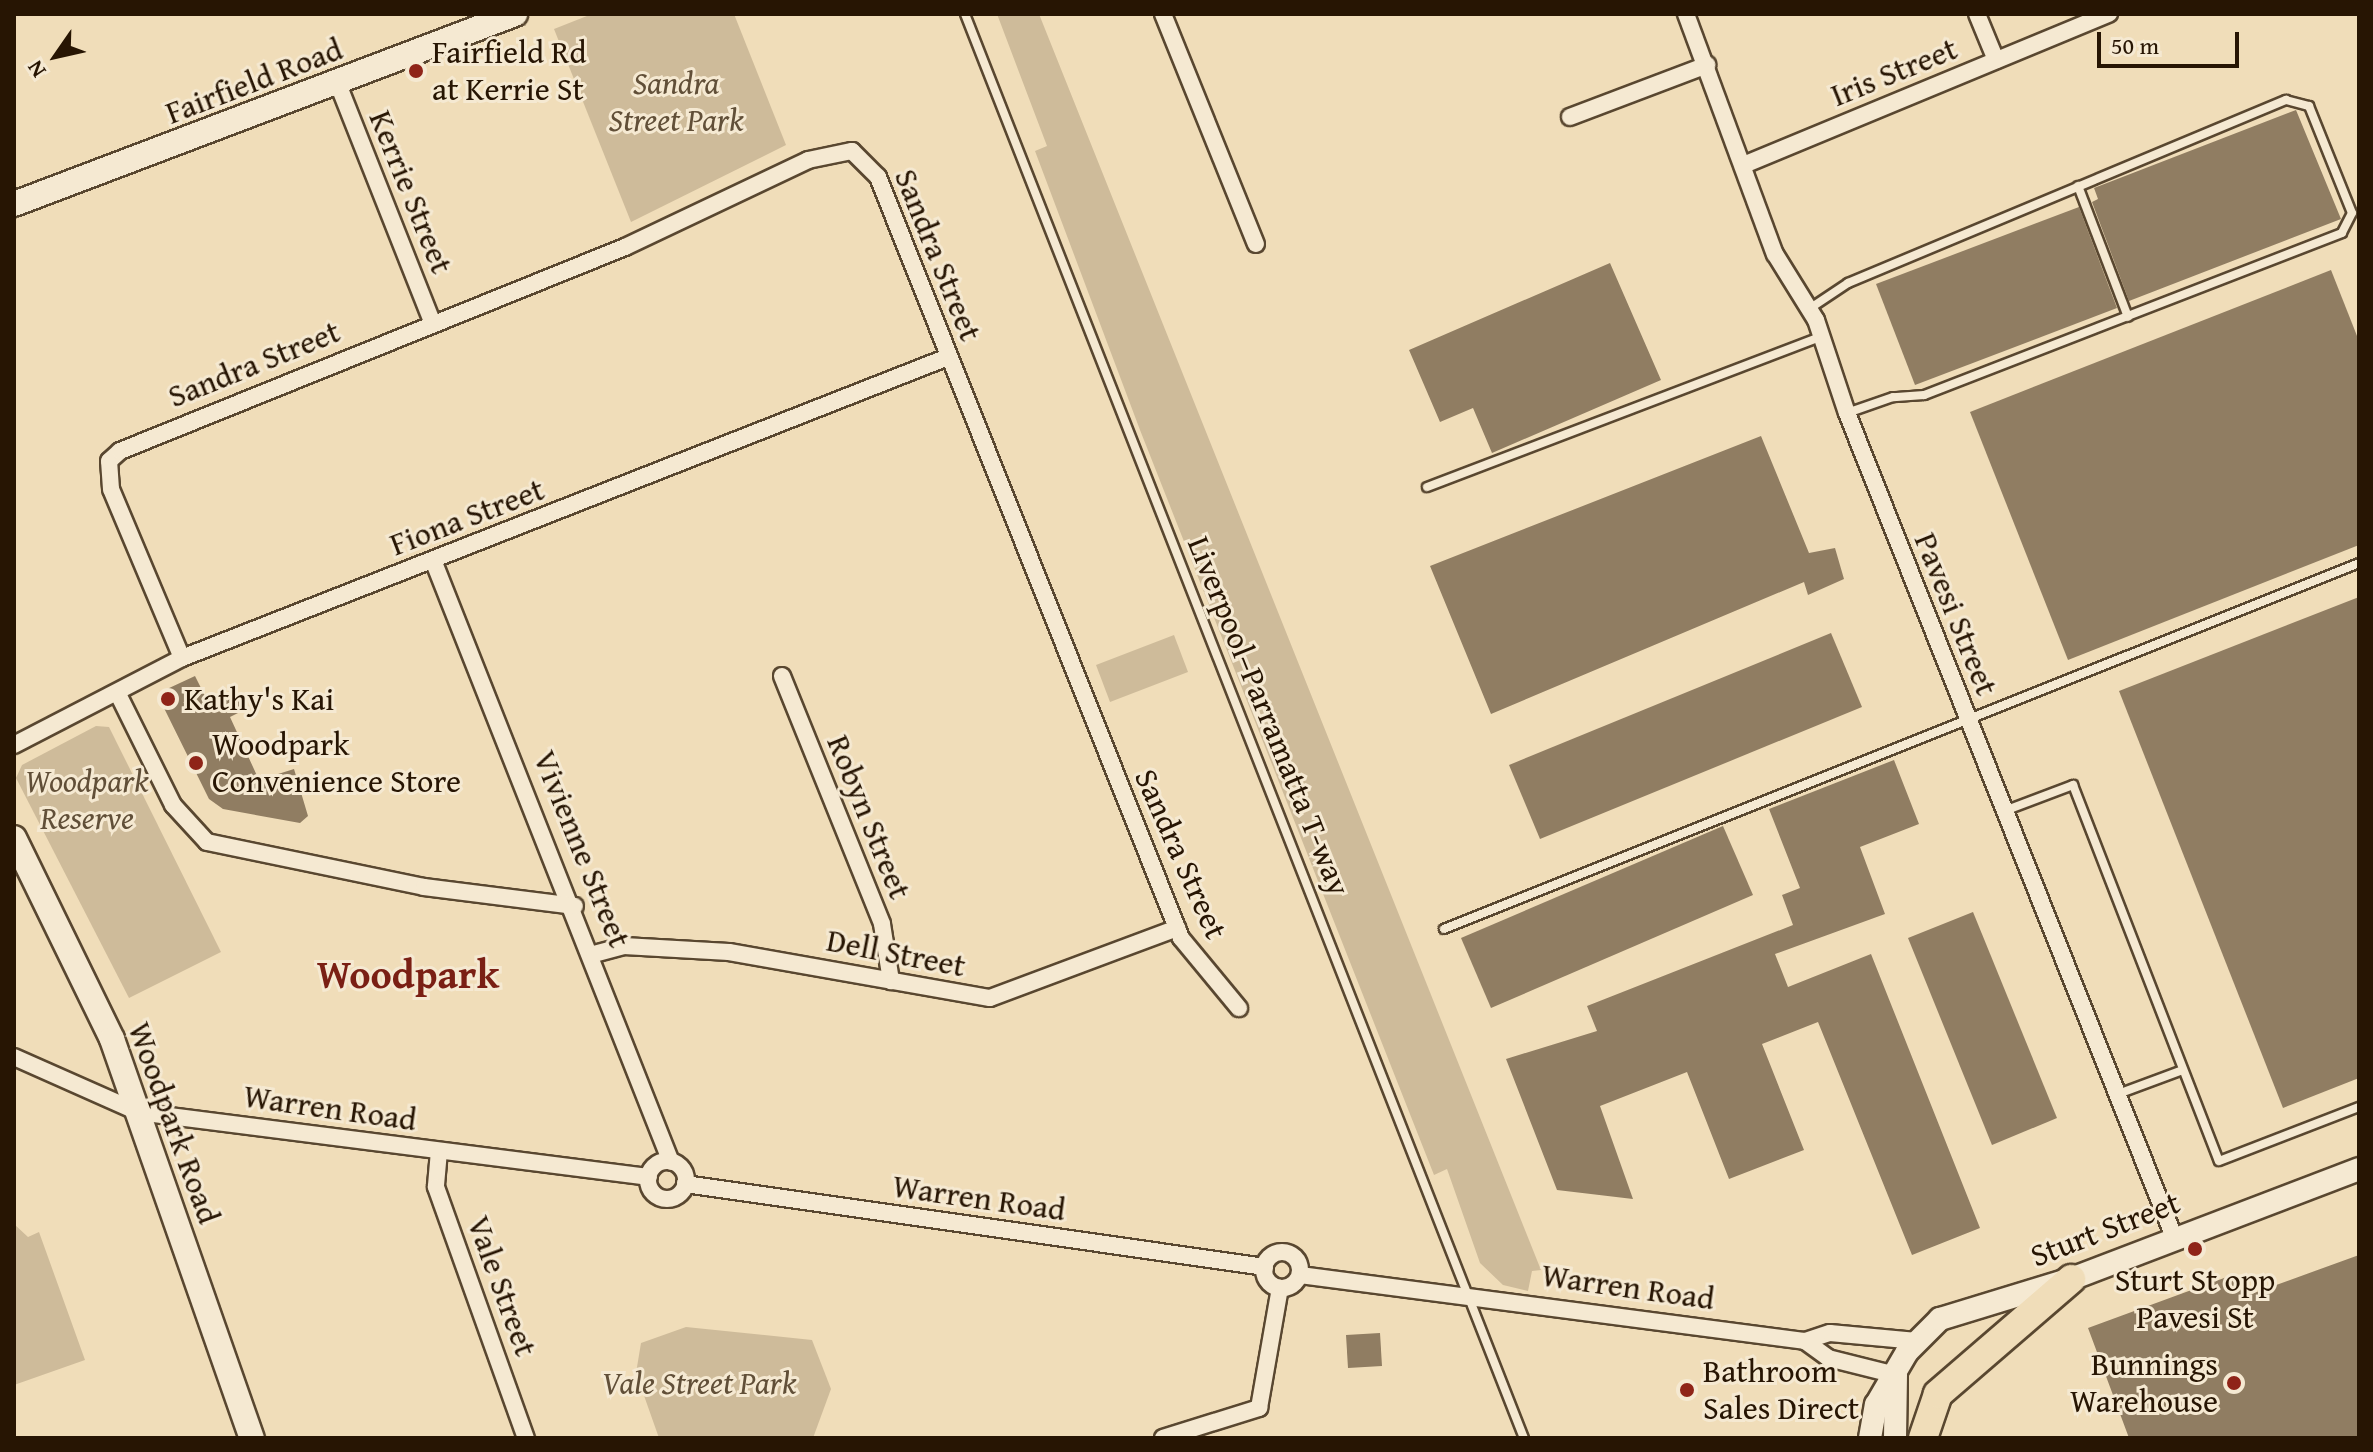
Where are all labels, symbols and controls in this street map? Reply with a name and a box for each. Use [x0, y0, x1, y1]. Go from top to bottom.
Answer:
north arrow [16, 16, 96, 96]
scale bar [2101, 16, 2243, 66]
text: 50 m [2111, 28, 2159, 63]
street label: Iris Street [1825, 29, 1963, 115]
street label: Fairfield Road [160, 30, 348, 132]
place label: Fairfield Rd at Kerrie St [432, 34, 587, 109]
text: N [19, 54, 53, 84]
marker: Fairfield Rd at Kerrie St [407, 62, 425, 80]
park label: Sandra Street Park [609, 65, 743, 140]
street label: Kerrie Street [361, 105, 461, 279]
street label: Sandra Street [886, 164, 990, 346]
street label: Sandra Street [163, 312, 345, 416]
street label: Fiona Street [384, 470, 550, 564]
street label: Pavesi Street [1906, 527, 2006, 701]
street label: Liverpool–Parramatta T-way [1179, 531, 1359, 901]
place label: Kathy's Kai [184, 680, 334, 718]
marker: Kathy's Kai [159, 690, 177, 708]
place label: Woodpark Convenience Store [212, 726, 461, 801]
street label: Robyn Street [819, 730, 919, 904]
street label: Vivienne Street [525, 745, 639, 953]
marker: Woodpark Convenience Store [187, 754, 205, 772]
park label: Woodpark Reserve [25, 763, 149, 838]
street label: Sandra Street [1126, 763, 1236, 945]
street label: Dell Street [823, 921, 969, 985]
district label: Woodpark [317, 950, 499, 998]
street label: Woodpark Road [120, 1017, 228, 1229]
street label: Warren Road [241, 1077, 419, 1139]
street label: Warren Road [890, 1167, 1068, 1229]
street label: Sturt Street [2025, 1183, 2185, 1275]
street label: Vale Street [459, 1211, 545, 1361]
marker: Sturt St opp Pavesi St [2186, 1240, 2204, 1258]
street label: Warren Road [1539, 1256, 1717, 1318]
place label: Sturt St opp Pavesi St [2115, 1262, 2275, 1337]
place label: Bunnings Warehouse [2070, 1346, 2218, 1421]
place label: Bathroom Sales Direct [1703, 1353, 1859, 1428]
park label: Vale Street Park [602, 1364, 796, 1402]
marker: Bunnings Warehouse [2225, 1374, 2243, 1392]
marker: Bathroom Sales Direct [1678, 1381, 1696, 1399]

